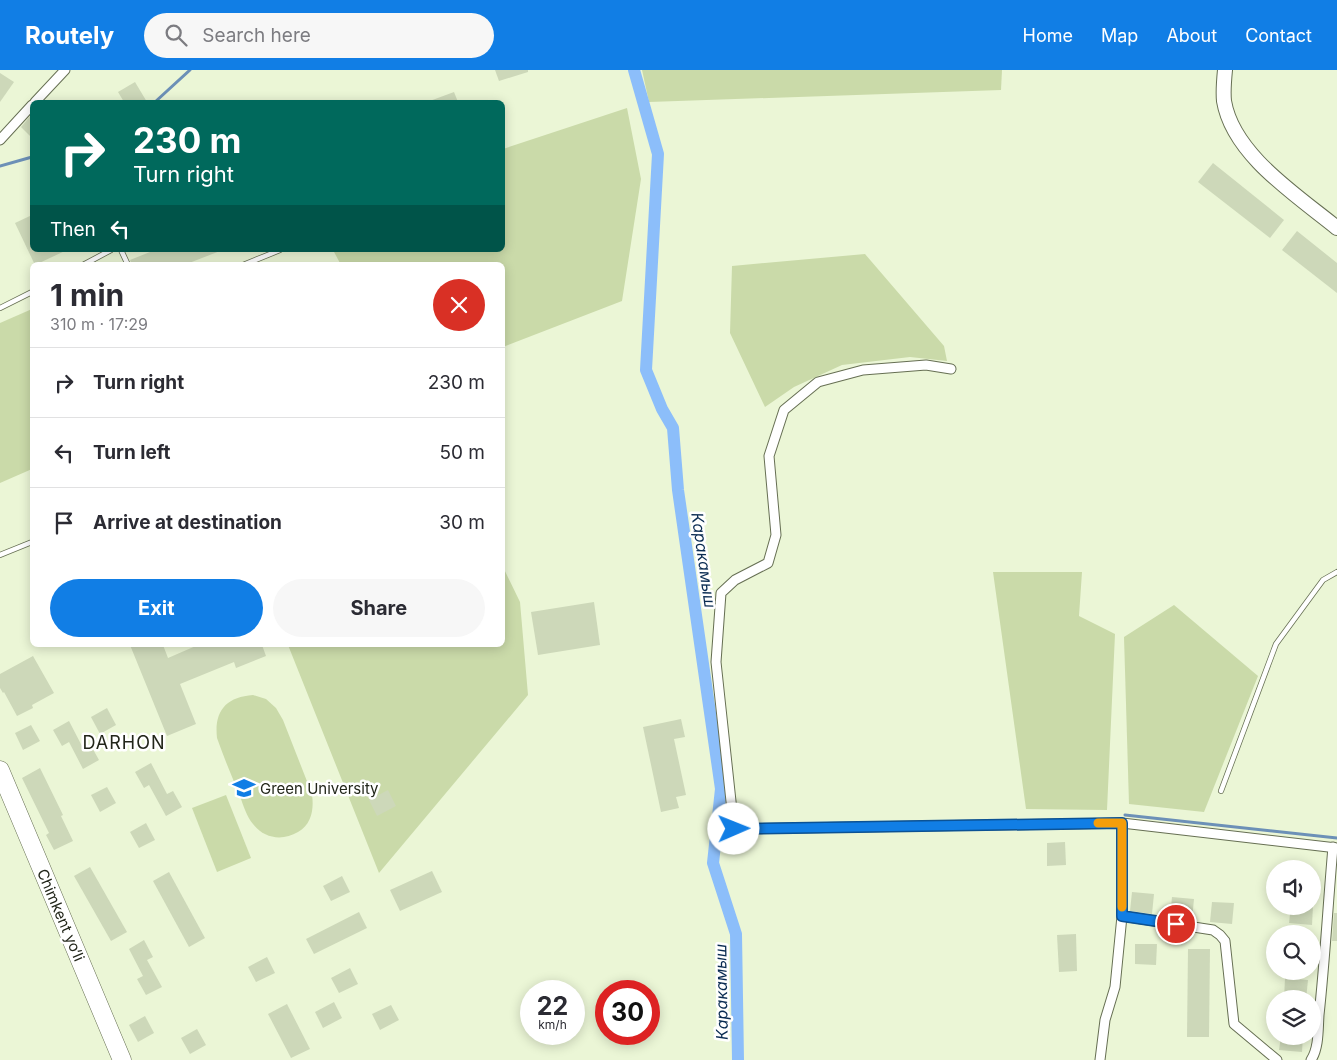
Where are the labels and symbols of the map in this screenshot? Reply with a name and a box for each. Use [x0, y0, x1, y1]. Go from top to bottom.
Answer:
water label: Каракамыш [687, 511, 721, 609]
district label: DARHON [82, 732, 166, 753]
school or university icon: Green University [231, 775, 257, 801]
place label: Green University [260, 779, 379, 798]
position arrow [707, 802, 759, 854]
street label: Chimkent yo‘li [33, 866, 89, 964]
pin [1155, 903, 1197, 945]
water label: Каракамыш [710, 944, 732, 1040]
speed limit sign: 30 [595, 980, 660, 1045]

